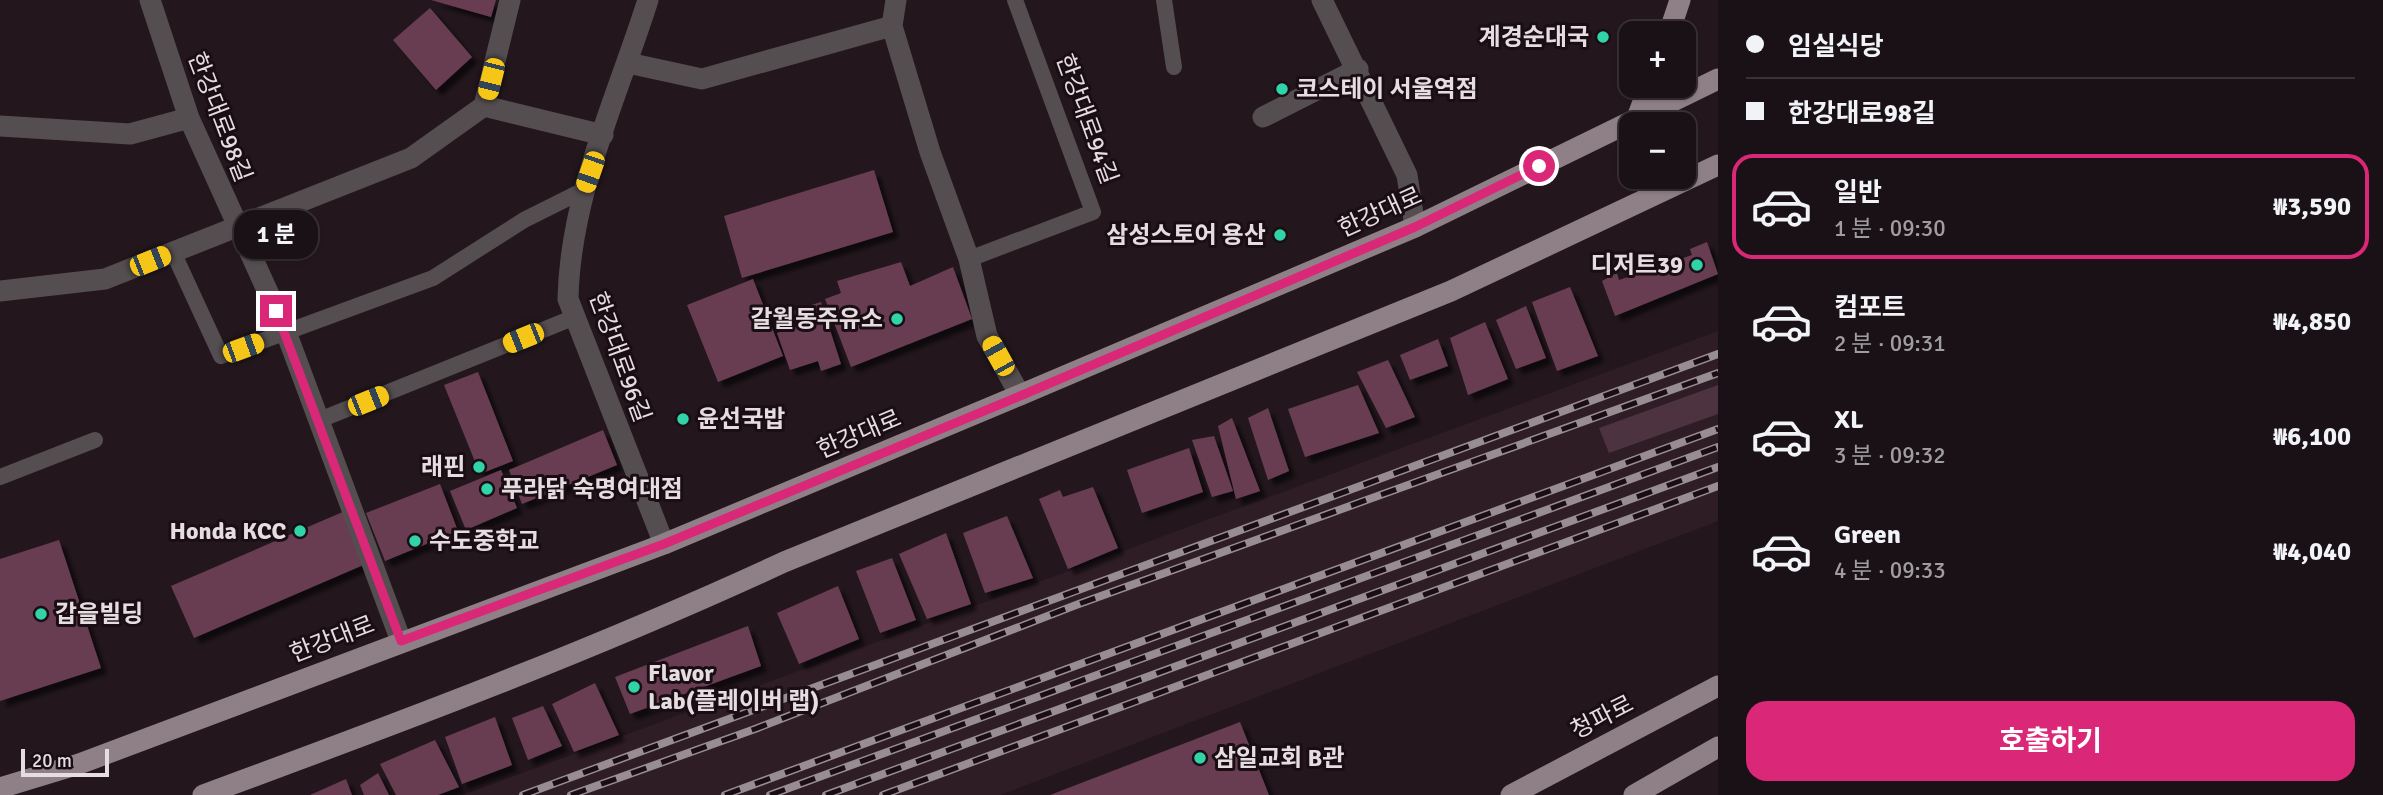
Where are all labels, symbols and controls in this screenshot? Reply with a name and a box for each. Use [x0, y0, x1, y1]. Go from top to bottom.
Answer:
map controls [1619, 21, 1696, 189]
button: + [1619, 21, 1696, 98]
place label: 계경순대국 [1479, 22, 1589, 52]
marker: 계경순대국 [1595, 29, 1611, 45]
text: 임실식당 [1788, 31, 1884, 63]
street label: 한강대로98길 [182, 48, 258, 186]
street label: 한강대로94길 [1050, 50, 1124, 188]
car [476, 56, 507, 102]
place label: 코스테이 서울역점 [1296, 74, 1478, 104]
marker: 코스테이 서울역점 [1274, 81, 1290, 97]
text: 한강대로98길 [1788, 98, 1936, 130]
button: − [1619, 112, 1696, 189]
car [574, 149, 607, 195]
route start [1523, 150, 1555, 182]
icon: car [1750, 175, 1813, 238]
text: 일반 [1834, 177, 1882, 209]
street label: 한강대로 [1334, 180, 1426, 244]
text: ₩3,590 [2273, 191, 2351, 223]
callout: 1 분 [234, 210, 318, 258]
text: 1 분 · 09:30 [1834, 214, 1946, 243]
text: 1 분 [257, 220, 295, 249]
place label: 삼성스토어 용산 [1106, 220, 1266, 250]
marker: 삼성스토어 용산 [1272, 227, 1288, 243]
car [127, 243, 174, 279]
place label: 디저트39 [1591, 250, 1683, 280]
marker: 디저트39 [1689, 257, 1705, 273]
street label: 한강대로96길 [583, 288, 657, 426]
icon: car [1750, 290, 1813, 353]
text: 컴포트 [1834, 292, 1906, 324]
route end [260, 295, 292, 327]
place label: 갈월동주유소 [751, 304, 883, 334]
text: ₩4,850 [2273, 306, 2351, 338]
marker: 갈월동주유소 [889, 311, 905, 327]
car [500, 320, 547, 356]
text: 2 분 · 09:31 [1834, 329, 1946, 358]
car [220, 331, 267, 365]
car [979, 333, 1018, 379]
car [345, 383, 392, 419]
street label: 한강대로 [812, 403, 906, 465]
place label: 윤선국밥 [697, 404, 785, 434]
text: XL [1834, 404, 1864, 436]
icon: car [1750, 405, 1813, 468]
marker: 윤선국밥 [675, 411, 691, 427]
text: ₩6,100 [2273, 421, 2351, 453]
text: 3 분 · 09:32 [1834, 441, 1946, 470]
place label: 래핀 [421, 452, 465, 482]
marker: 래핀 [471, 459, 487, 475]
place label: 푸라닭 숙명여대점 [501, 474, 683, 504]
marker: 푸라닭 숙명여대점 [479, 481, 495, 497]
place label: Honda KCC [170, 516, 286, 546]
text: Green [1834, 519, 1901, 551]
icon: car [1750, 520, 1813, 583]
marker: Honda KCC [292, 523, 308, 539]
place label: 수도중학교 [429, 526, 539, 556]
marker: 수도중학교 [407, 533, 423, 549]
text: ₩4,040 [2273, 536, 2351, 568]
text: 4 분 · 09:33 [1834, 556, 1946, 585]
place label: 갑을빌딩 [55, 599, 143, 629]
marker: 갑을빌딩 [33, 606, 49, 622]
street label: 한강대로 [285, 609, 379, 669]
place label: Flavor Lab(플레이버 랩) [648, 658, 819, 716]
marker: Flavor Lab(플레이버 랩) [626, 679, 642, 695]
street label: 청파로 [1566, 689, 1638, 745]
button: 호출하기 [1746, 701, 2355, 781]
place label: 삼일교회 B관 [1214, 743, 1344, 773]
scale bar [21, 746, 108, 778]
text: 20 m [32, 749, 72, 773]
marker: 삼일교회 B관 [1192, 750, 1208, 766]

